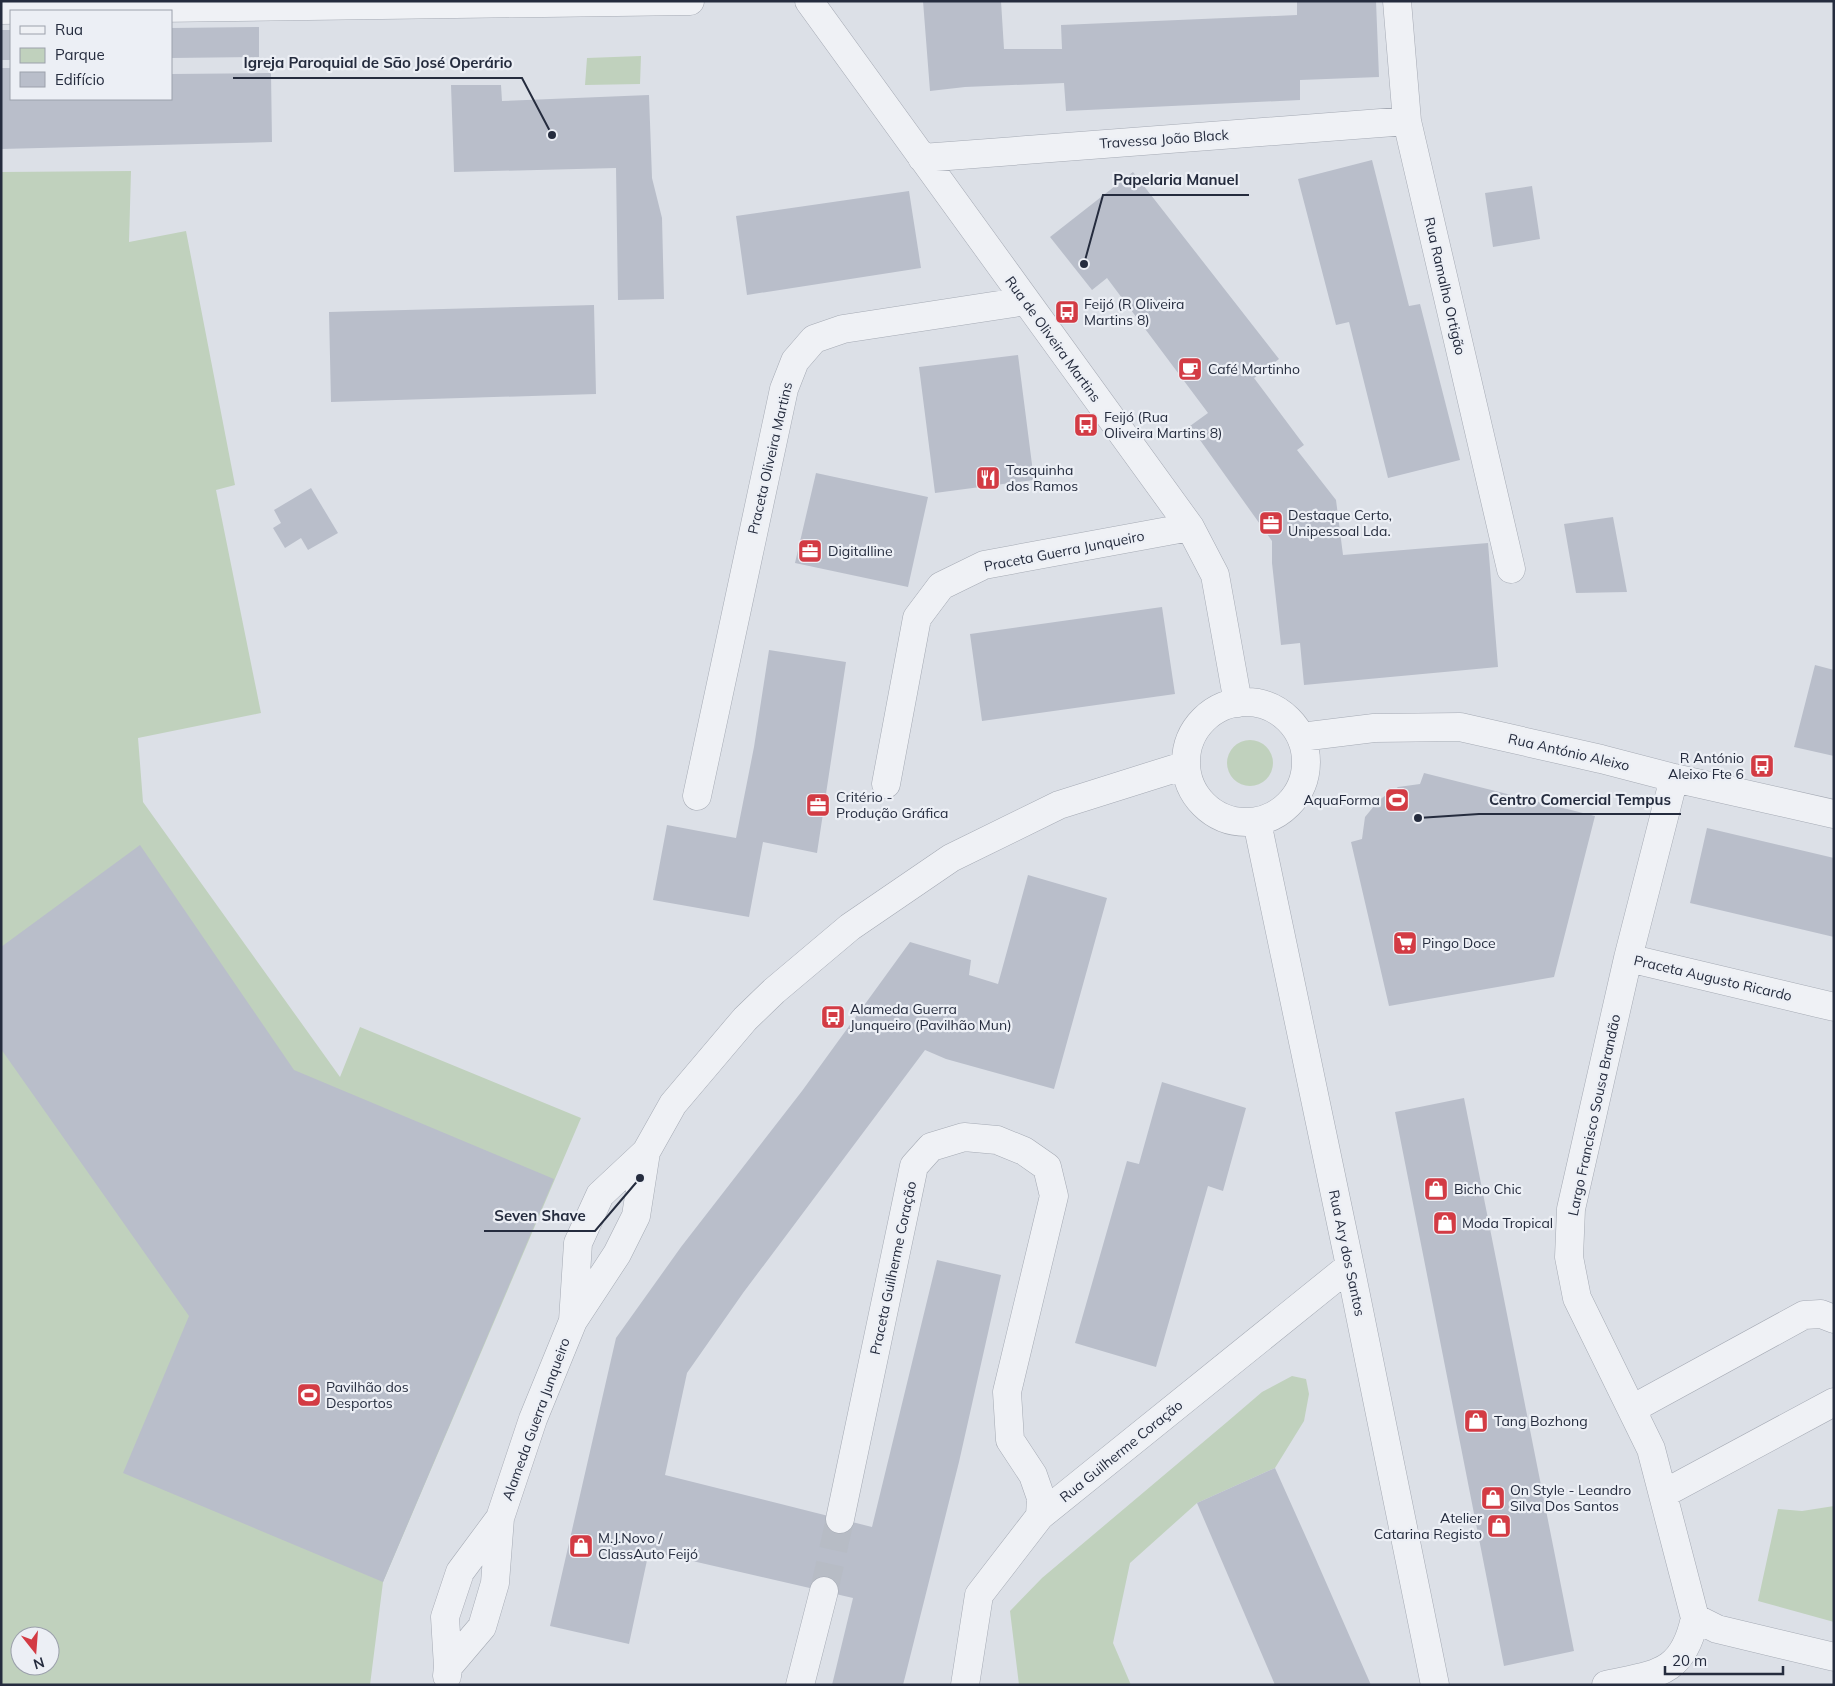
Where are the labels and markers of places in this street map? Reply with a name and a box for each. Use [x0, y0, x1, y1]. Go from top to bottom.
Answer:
callout: Igreja Paroquial de São José Operário [233, 48, 522, 78]
callout: Papelaria Manuel [1103, 165, 1249, 195]
place label: Feijó (R Oliveira Martins 8) [1084, 295, 1185, 329]
bus stop icon: Feijó (R Oliveira Martins 8) [1054, 299, 1080, 325]
cafe icon: Café Martinho [1177, 356, 1203, 382]
place label: Café Martinho [1208, 360, 1300, 378]
place label: Feijó (Rua Oliveira Martins 8) [1104, 408, 1223, 442]
bus stop icon: Feijó (Rua Oliveira Martins 8) [1073, 412, 1099, 438]
place label: Tasquinha dos Ramos [1006, 461, 1078, 495]
restaurant icon: Tasquinha dos Ramos [975, 465, 1001, 491]
place label: Destaque Certo, Unipessoal Lda. [1288, 506, 1392, 540]
office icon: Destaque Certo, Unipessoal Lda. [1258, 510, 1284, 536]
office icon: Digitalline [797, 538, 823, 564]
place label: Digitalline [828, 542, 893, 560]
place label: R António Aleixo Fte 6 [1668, 749, 1744, 783]
bus stop icon: R António Aleixo Fte 6 [1749, 753, 1775, 779]
callout: Centro Comercial Tempus [1479, 784, 1681, 814]
sports icon: AquaForma [1384, 787, 1410, 813]
place label: Critério - Produção Gráfica [836, 788, 948, 822]
place label: AquaForma [1304, 791, 1380, 809]
office icon: Critério - Produção Gráfica [805, 792, 831, 818]
supermarket icon: Pingo Doce [1392, 930, 1418, 956]
place label: Pingo Doce [1422, 934, 1496, 952]
place label: Alameda Guerra Junqueiro (Pavilhão Mun) [850, 1000, 1012, 1034]
bus stop icon: Alameda Guerra Junqueiro (Pavilhão Mun) [820, 1004, 846, 1030]
shop icon: Bicho Chic [1423, 1176, 1449, 1202]
place label: Bicho Chic [1454, 1180, 1522, 1198]
callout: Seven Shave [484, 1201, 595, 1231]
shop icon: Moda Tropical [1432, 1210, 1458, 1236]
place label: Moda Tropical [1462, 1214, 1553, 1232]
place label: Pavilhão dos Desportos [326, 1378, 409, 1412]
sports icon: Pavilhão dos Desportos [296, 1382, 322, 1408]
shop icon: Tang Bozhong [1463, 1408, 1489, 1434]
place label: Tang Bozhong [1494, 1412, 1588, 1430]
place label: On Style - Leandro Silva Dos Santos [1510, 1481, 1631, 1515]
shop icon: On Style - Leandro Silva Dos Santos [1480, 1485, 1506, 1511]
place label: Atelier Catarina Registo [1374, 1509, 1483, 1543]
shop icon: Atelier Catarina Registo [1486, 1513, 1512, 1539]
place label: M.J.Novo / ClassAuto Feijó [598, 1529, 698, 1563]
shop icon: M.J.Novo / ClassAuto Feijó [568, 1533, 594, 1559]

